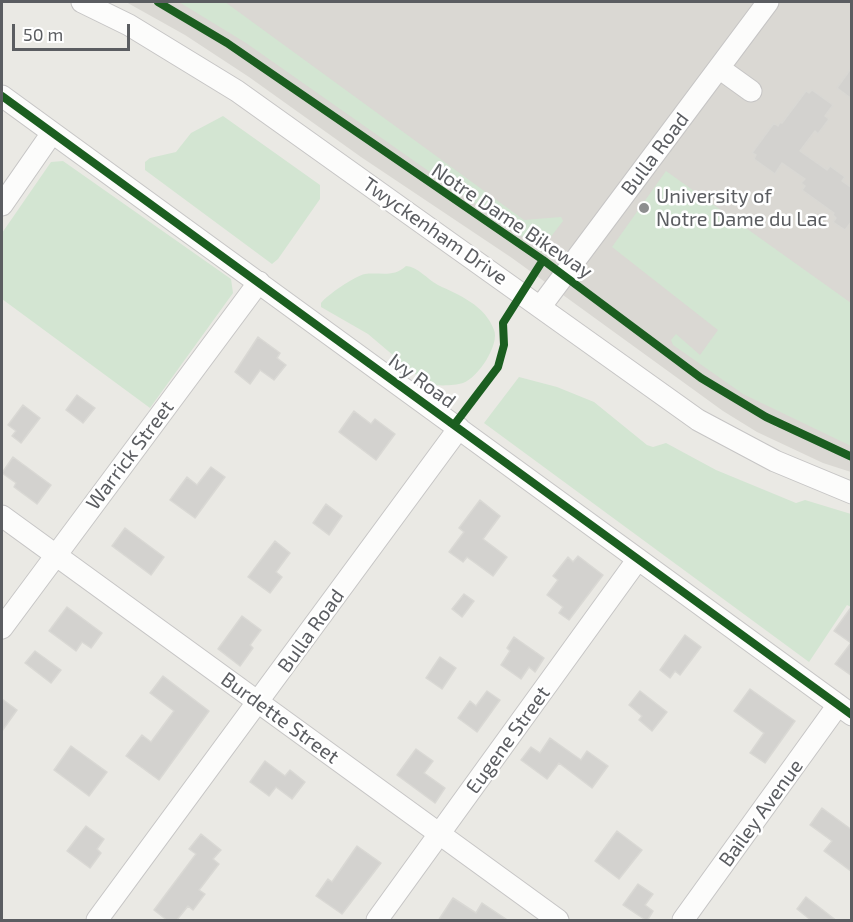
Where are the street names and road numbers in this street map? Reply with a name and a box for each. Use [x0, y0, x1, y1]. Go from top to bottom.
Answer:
street label: Bulla Road [616, 108, 694, 200]
street label: Notre Dame Bikeway [427, 158, 597, 284]
street label: Twyckenham Drive [358, 172, 512, 290]
street label: Ivy Road [384, 349, 460, 413]
street label: Warrick Street [81, 396, 179, 514]
street label: Bulla Road [273, 585, 349, 677]
street label: Burdette Street [216, 667, 344, 769]
street label: Eugene Street [461, 682, 555, 798]
street label: Bailey Avenue [714, 755, 808, 871]

